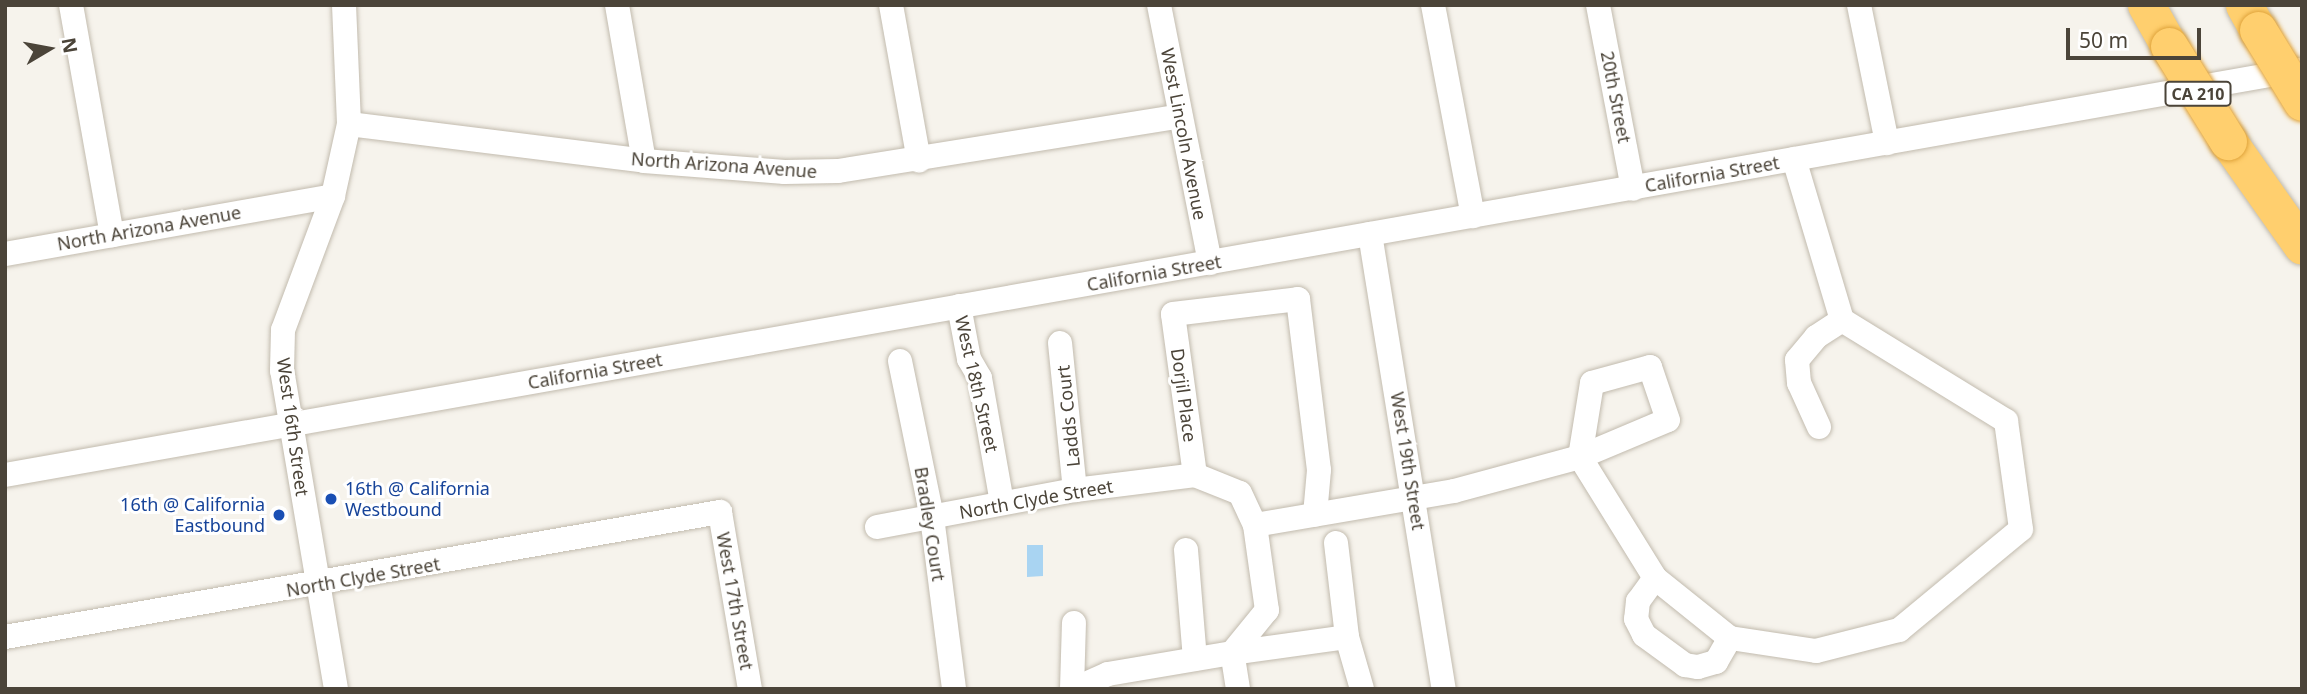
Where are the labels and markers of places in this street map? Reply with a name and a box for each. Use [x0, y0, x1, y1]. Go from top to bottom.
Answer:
place label: 16th @ California Westbound [345, 478, 490, 520]
marker: 16th @ California Westbound [323, 491, 339, 507]
place label: 16th @ California Eastbound [120, 494, 265, 536]
marker: 16th @ California Eastbound [271, 507, 287, 523]

